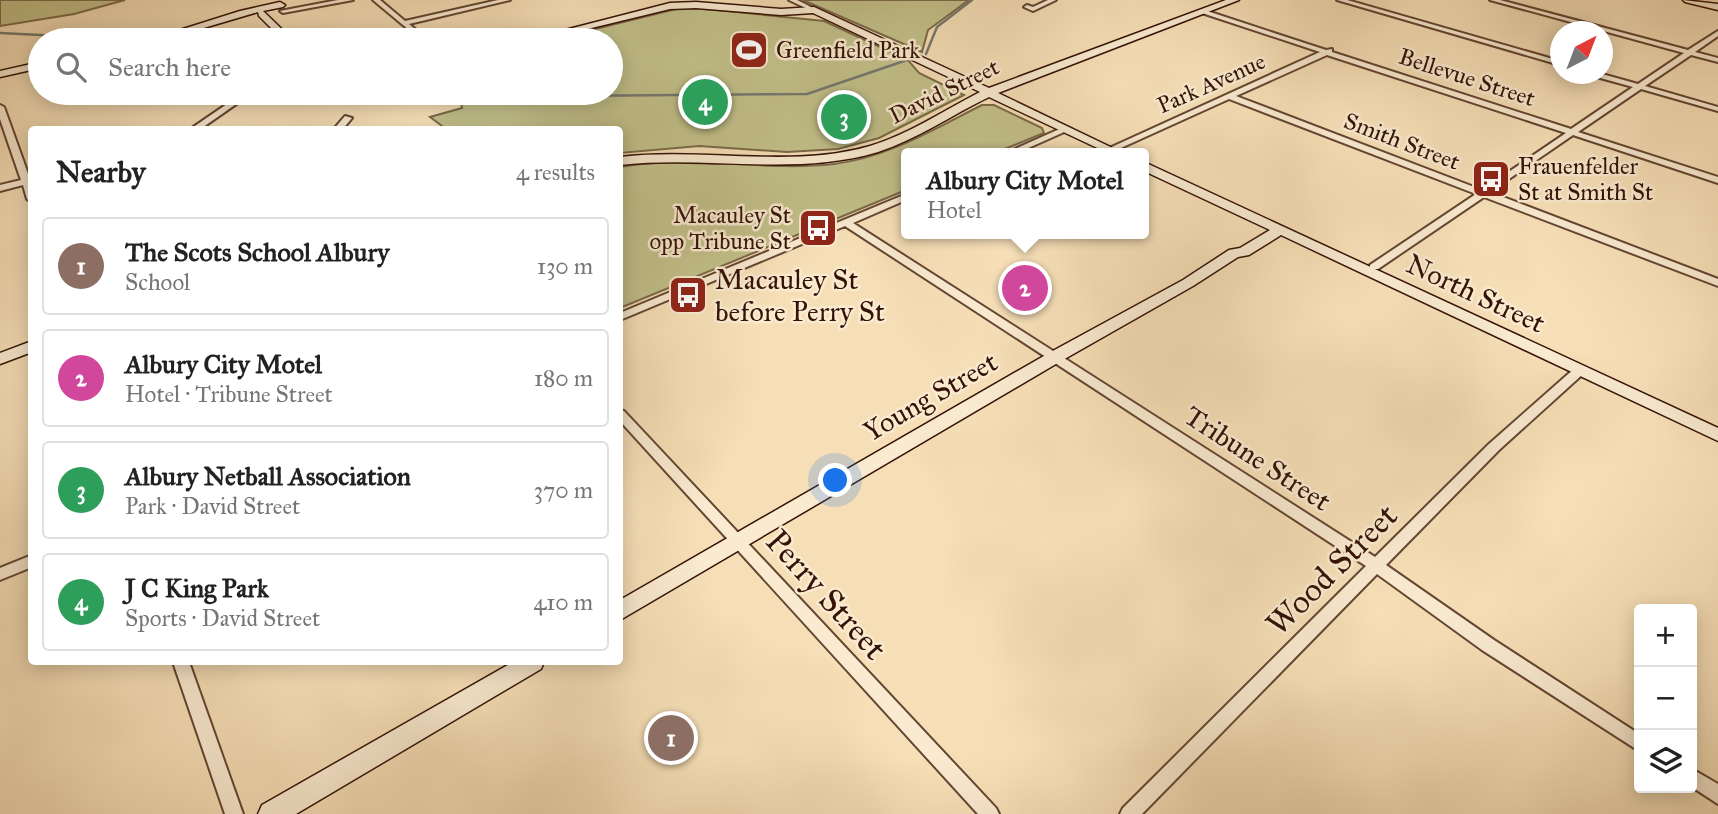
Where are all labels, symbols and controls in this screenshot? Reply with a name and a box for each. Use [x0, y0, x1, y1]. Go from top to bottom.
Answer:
north arrow [1550, 21, 1613, 84]
search box [28, 28, 623, 105]
sports icon: Greenfield Park [728, 29, 770, 71]
place label: Greenfield Park [776, 36, 920, 64]
street label: Bellevue Street [1395, 42, 1539, 112]
street label: Park Avenue [1152, 47, 1270, 119]
icon: search [52, 48, 90, 86]
text: Search here [108, 51, 231, 83]
street label: David Street [885, 52, 1003, 130]
pin: 4 [682, 76, 728, 128]
pin: 3 [821, 91, 867, 143]
street label: Smith Street [1340, 106, 1464, 176]
popup [901, 148, 1149, 239]
place label: Frauenfelder St at Smith St [1518, 152, 1653, 206]
text: Nearby [56, 154, 146, 190]
text: 4 results [516, 158, 595, 186]
bus stop icon: Frauenfelder St at Smith St [1470, 158, 1512, 200]
text: Albury City Motel [926, 164, 1124, 196]
text: Hotel [926, 196, 982, 224]
place label: Macauley St opp Tribune St [650, 201, 791, 255]
bus stop icon: Macauley St opp Tribune St [797, 207, 839, 249]
text: The Scots School Albury [125, 236, 389, 268]
street label: North Street [1401, 246, 1551, 341]
text: 1 [76, 252, 86, 280]
text: 130 m [537, 252, 593, 280]
place label: Macauley St before Perry St [715, 262, 885, 329]
pin: 2 [1002, 262, 1048, 314]
text: School [125, 268, 190, 296]
bus stop icon: Macauley St before Perry St [667, 274, 709, 316]
street label: Young Street [857, 344, 1004, 449]
text: Albury City Motel [125, 348, 322, 380]
text: 2 [75, 364, 87, 392]
text: 180 m [534, 364, 593, 392]
text: Hotel · Tribune Street [125, 380, 333, 408]
street label: Tribune Street [1178, 398, 1338, 519]
text: Albury Netball Association [125, 460, 411, 492]
your location [818, 463, 852, 497]
text: 3 [76, 476, 86, 504]
text: 370 m [534, 476, 593, 504]
text: Park · David Street [125, 492, 300, 520]
street label: Wood Street [1258, 495, 1406, 644]
street label: Perry Street [757, 521, 895, 668]
text: J C King Park [125, 572, 269, 604]
text: 4 [75, 588, 87, 616]
text: 410 m [534, 588, 593, 616]
text: Sports · David Street [125, 604, 320, 632]
map controls [1634, 604, 1697, 793]
button: + [1634, 604, 1697, 667]
button: − [1634, 667, 1697, 730]
pin: 1 [648, 712, 694, 764]
button: layers [1634, 730, 1697, 793]

